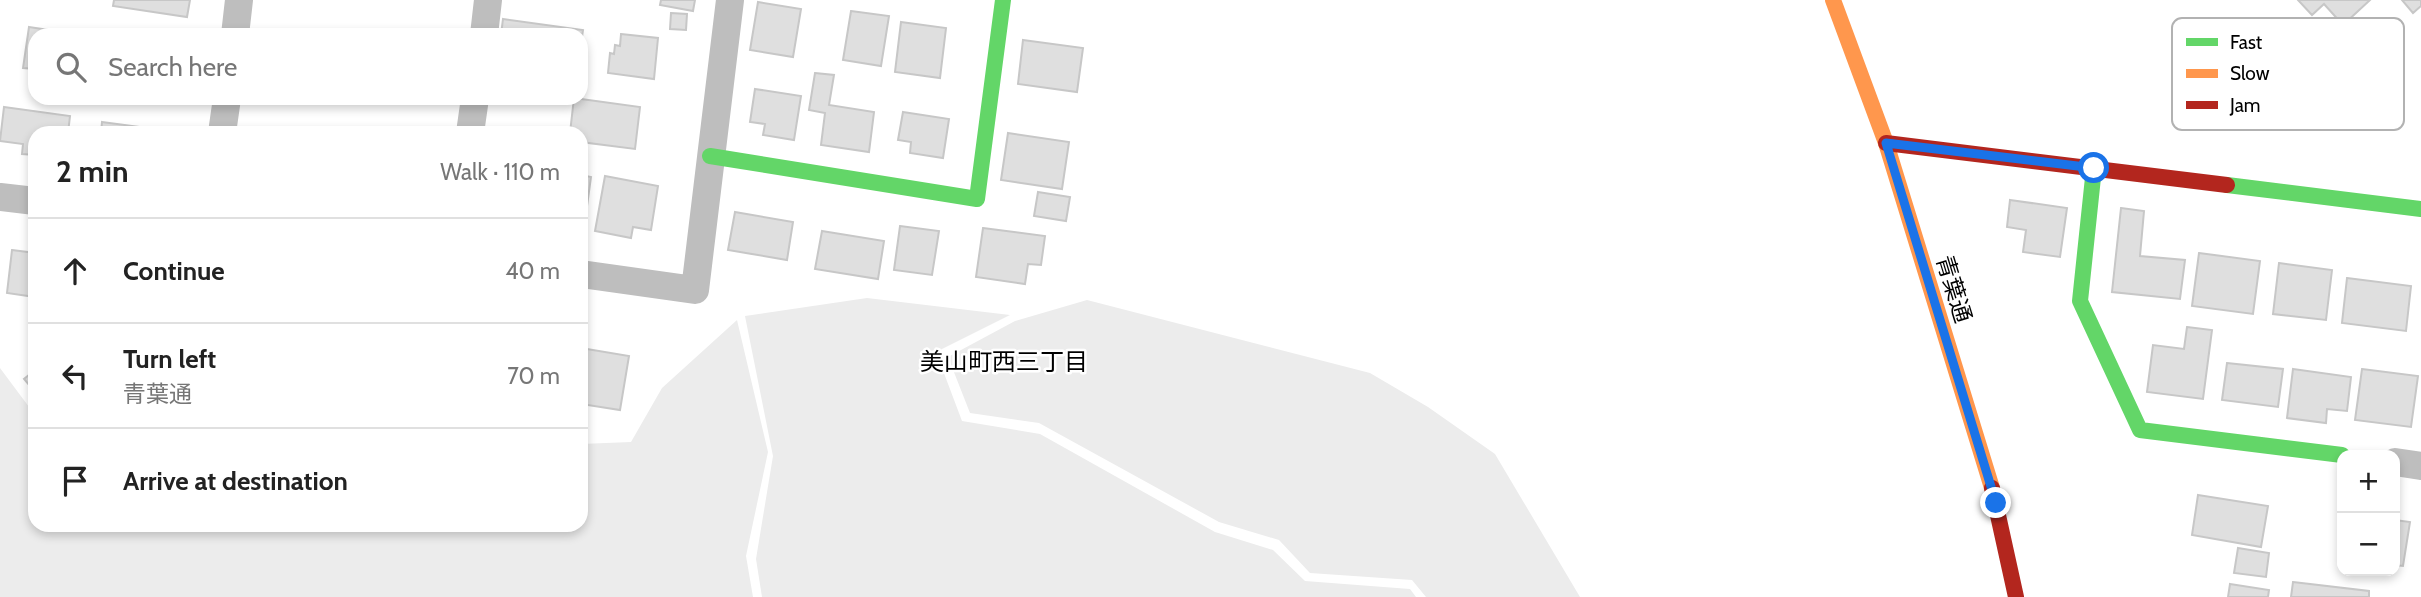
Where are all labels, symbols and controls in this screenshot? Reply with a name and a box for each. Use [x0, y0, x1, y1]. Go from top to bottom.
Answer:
legend [2172, 18, 2404, 130]
search box [28, 28, 588, 105]
text: Fast [2230, 31, 2263, 54]
icon: search [52, 48, 90, 86]
text: Search here [108, 51, 237, 83]
text: Slow [2230, 62, 2270, 85]
text: Jam [2229, 94, 2260, 117]
route start [2078, 152, 2109, 183]
text: 2 min [56, 153, 128, 190]
text: Walk · 110 m [440, 158, 560, 186]
icon: ahead [56, 252, 94, 290]
street label: 青葉通 [1931, 252, 1977, 326]
text: Continue [123, 255, 225, 287]
text: 40 m [505, 257, 560, 285]
text: Turn left [123, 343, 216, 375]
district label: 美山町西三丁目 [920, 347, 1088, 376]
icon: left [56, 357, 94, 395]
text: 70 m [507, 362, 560, 390]
text: 青葉通 [123, 380, 192, 408]
map controls [2337, 450, 2400, 576]
button: + [2337, 450, 2400, 513]
icon: arrive [56, 462, 94, 500]
text: Arrive at destination [123, 465, 348, 497]
route end [1980, 487, 2011, 518]
button: − [2337, 513, 2400, 576]

